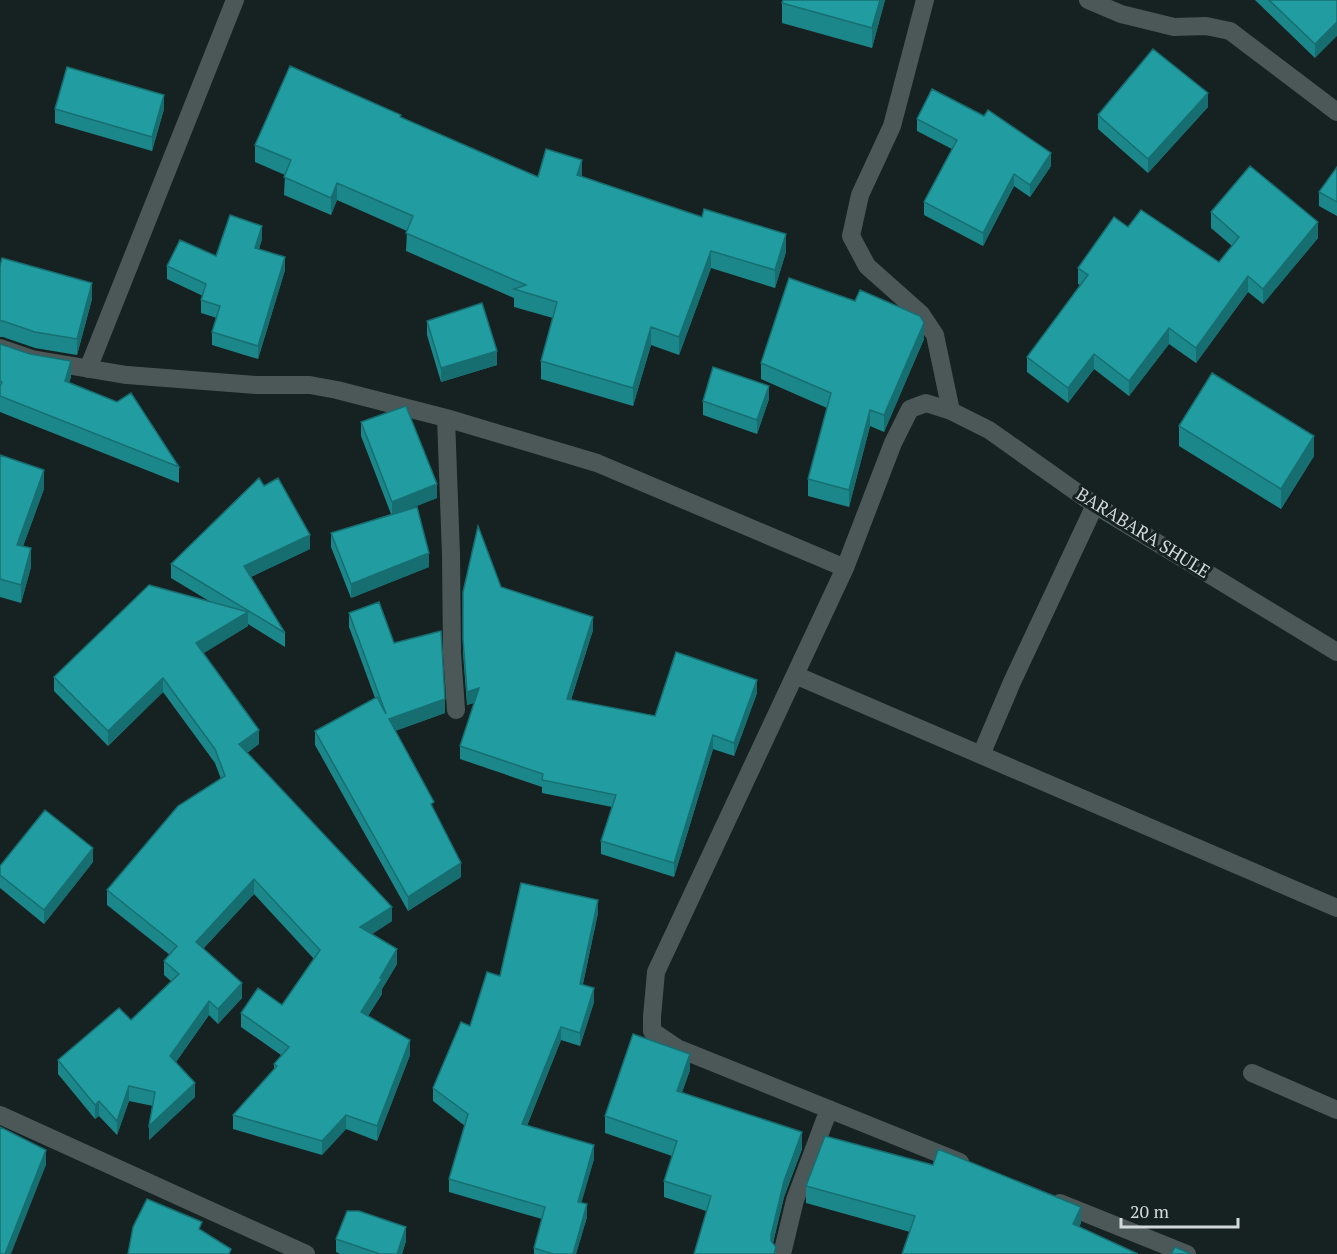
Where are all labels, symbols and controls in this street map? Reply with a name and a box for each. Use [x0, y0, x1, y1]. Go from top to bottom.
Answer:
street label: BARABARA SHULE [1072, 481, 1215, 583]
scale bar [1121, 1191, 1238, 1229]
text: 20 m [1130, 1199, 1170, 1223]

